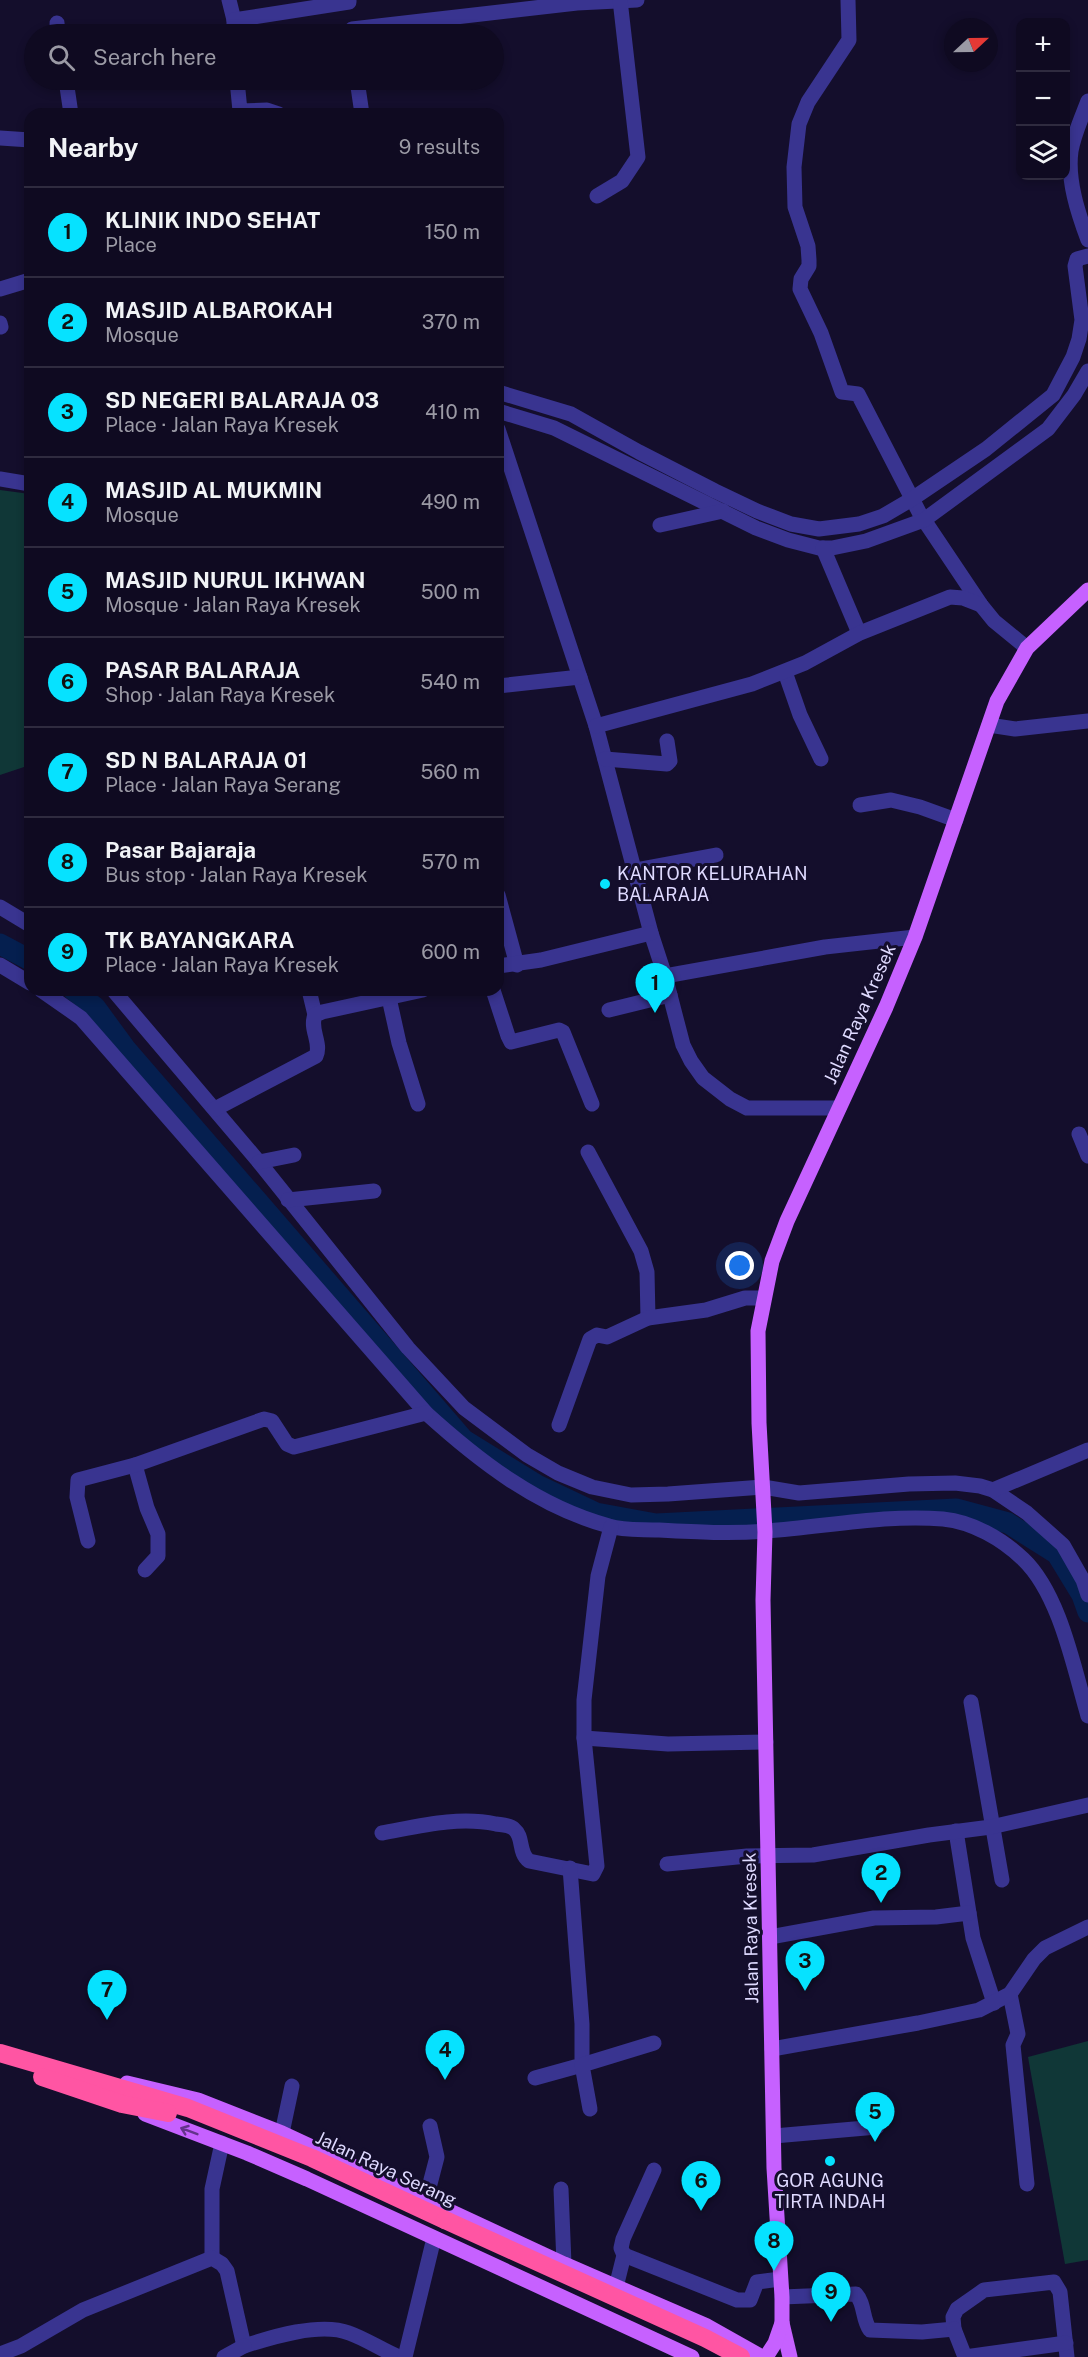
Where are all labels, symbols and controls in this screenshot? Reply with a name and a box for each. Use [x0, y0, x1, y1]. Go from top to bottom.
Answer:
north arrow [944, 18, 998, 72]
map controls [1016, 18, 1070, 180]
button: + [1016, 18, 1070, 72]
search box [24, 24, 504, 90]
icon: search [45, 41, 78, 74]
text: Search here [93, 44, 217, 70]
button: − [1016, 72, 1070, 126]
button: layers [1016, 126, 1070, 180]
text: Nearby [48, 132, 138, 163]
text: 9 results [399, 135, 480, 159]
text: KLINIK INDO SEHAT [105, 207, 320, 233]
text: 1 [63, 220, 72, 244]
text: 150 m [425, 220, 480, 244]
text: Place [105, 233, 157, 257]
text: MASJID ALBAROKAH [105, 297, 333, 323]
text: 2 [61, 310, 74, 334]
text: 370 m [422, 310, 480, 334]
text: Mosque [105, 323, 179, 347]
text: SD NEGERI BALARAJA 03 [105, 387, 379, 413]
text: 3 [61, 400, 74, 424]
text: 410 m [425, 400, 480, 424]
text: Place · Jalan Raya Kresek [105, 413, 339, 437]
text: MASJID AL MUKMIN [105, 477, 322, 503]
text: 4 [61, 490, 74, 514]
text: 490 m [421, 490, 480, 514]
text: Mosque [105, 503, 179, 527]
text: MASJID NURUL IKHWAN [105, 567, 366, 593]
text: 5 [61, 580, 74, 604]
text: 500 m [421, 580, 480, 604]
text: Mosque · Jalan Raya Kresek [105, 593, 361, 617]
text: PASAR BALARAJA [105, 657, 300, 683]
text: 6 [61, 670, 74, 694]
text: 540 m [420, 670, 480, 694]
text: Shop · Jalan Raya Kresek [105, 683, 335, 707]
text: SD N BALARAJA 01 [105, 747, 307, 773]
text: 7 [61, 760, 74, 784]
text: 560 m [420, 760, 480, 784]
text: Place · Jalan Raya Serang [105, 773, 341, 797]
text: Pasar Bajaraja [105, 837, 256, 863]
text: 8 [61, 850, 74, 874]
text: 570 m [421, 850, 480, 874]
text: Bus stop · Jalan Raya Kresek [105, 863, 368, 887]
place label: KANTOR KELURAHAN BALARAJA [617, 863, 808, 905]
marker: KANTOR KELURAHAN BALARAJA [598, 877, 612, 891]
text: TK BAYANGKARA [105, 927, 294, 953]
text: 9 [61, 940, 74, 964]
text: 600 m [421, 940, 480, 964]
street label: Jalan Raya Kresek [819, 940, 900, 1087]
text: Place · Jalan Raya Kresek [105, 953, 339, 977]
pin: 1 [636, 964, 674, 1013]
your location [725, 1251, 754, 1280]
street label: Jalan Raya Kresek [739, 1852, 762, 2004]
pin: 2 [862, 1854, 900, 1903]
pin: 3 [786, 1942, 824, 1991]
pin: 7 [88, 1970, 126, 2020]
pin: 4 [426, 2030, 464, 2080]
pin: 5 [856, 2092, 894, 2142]
one-way arrow [181, 2125, 199, 2136]
street label: Jalan Raya Serang [312, 2127, 460, 2210]
marker: GOR AGUNG TIRTA INDAH [823, 2154, 837, 2168]
pin: 6 [682, 2162, 720, 2211]
place label: GOR AGUNG TIRTA INDAH [774, 2170, 886, 2212]
pin: 8 [754, 2222, 794, 2271]
pin: 9 [812, 2272, 850, 2322]

